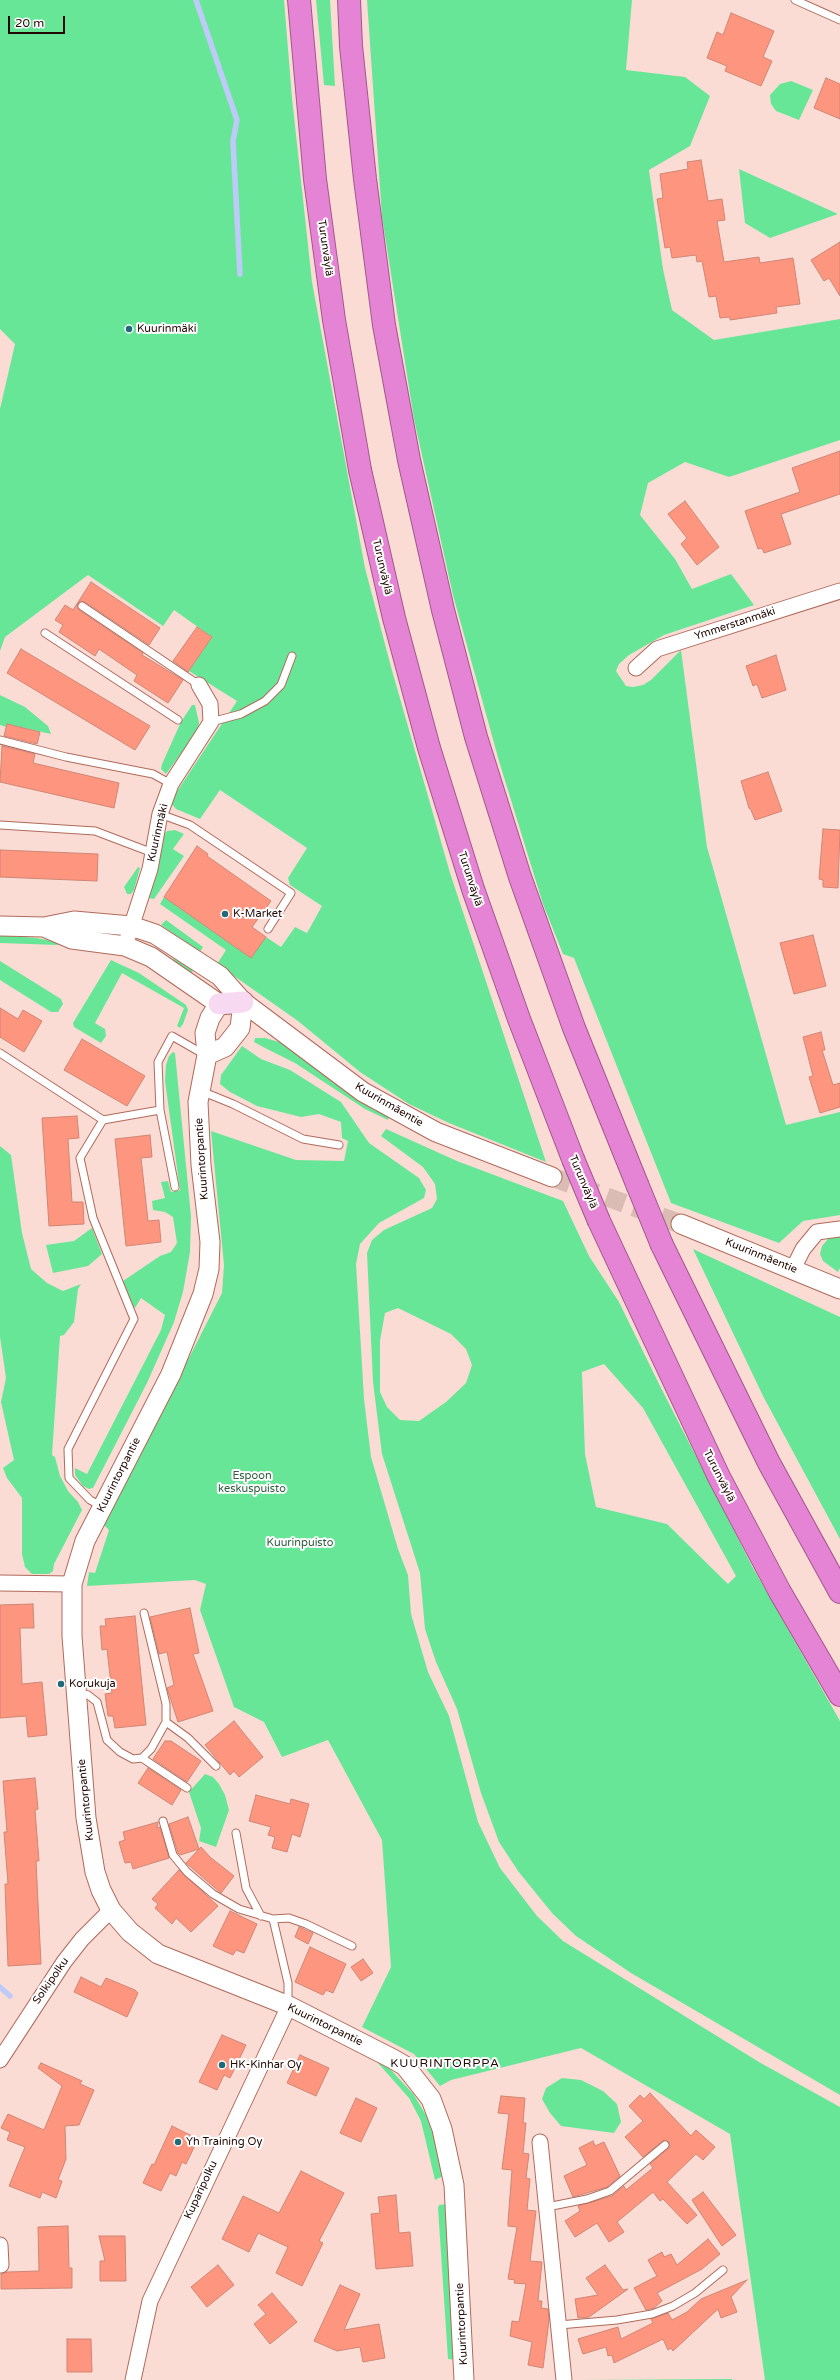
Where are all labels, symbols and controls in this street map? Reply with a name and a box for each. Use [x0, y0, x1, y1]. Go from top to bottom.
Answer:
scale bar [10, 8, 67, 34]
text: 20 m [15, 16, 44, 30]
street label: Turunväylä [315, 219, 335, 277]
place label: Kuurinmäki [137, 322, 196, 336]
marker: Kuurinmäki [124, 324, 134, 334]
street label: Turunväylä [369, 538, 395, 596]
street label: Ymmerstanmäki [693, 605, 777, 643]
street label: Kuurinmäki [145, 803, 171, 863]
street label: Turunväylä [455, 850, 485, 908]
place label: K-Market [233, 907, 282, 921]
marker: K-Market [220, 909, 230, 919]
street label: Kuurinmäentie [353, 1080, 425, 1130]
street label: Kuurintorpantie [193, 1118, 211, 1200]
street label: Turunväylä [566, 1153, 600, 1211]
street label: Kuurinmäentie [723, 1236, 799, 1276]
street label: Kuurintorpantie [94, 1435, 144, 1515]
street label: Turunväylä [700, 1448, 738, 1504]
park label: Espoon keskuspuisto [218, 1469, 286, 1495]
park label: Kuurinpuisto [267, 1536, 333, 1550]
place label: Korukuja [69, 1677, 116, 1691]
marker: Korukuja [56, 1679, 66, 1689]
street label: Kuurintorpantie [75, 1758, 97, 1842]
street label: Solkipolku [30, 1955, 72, 2007]
street label: Kuurintorpantie [285, 2001, 365, 2049]
district label: KUURINTORPPA [390, 2057, 500, 2071]
place label: HK-Kinhar Oy [230, 2058, 302, 2072]
marker: HK-Kinhar Oy [217, 2060, 227, 2070]
place label: Yh Training Oy [186, 2135, 262, 2149]
marker: Yh Training Oy [173, 2137, 183, 2147]
street label: Kuparipolku [182, 2159, 220, 2221]
street label: Kuurintorpantie [453, 2283, 471, 2365]

